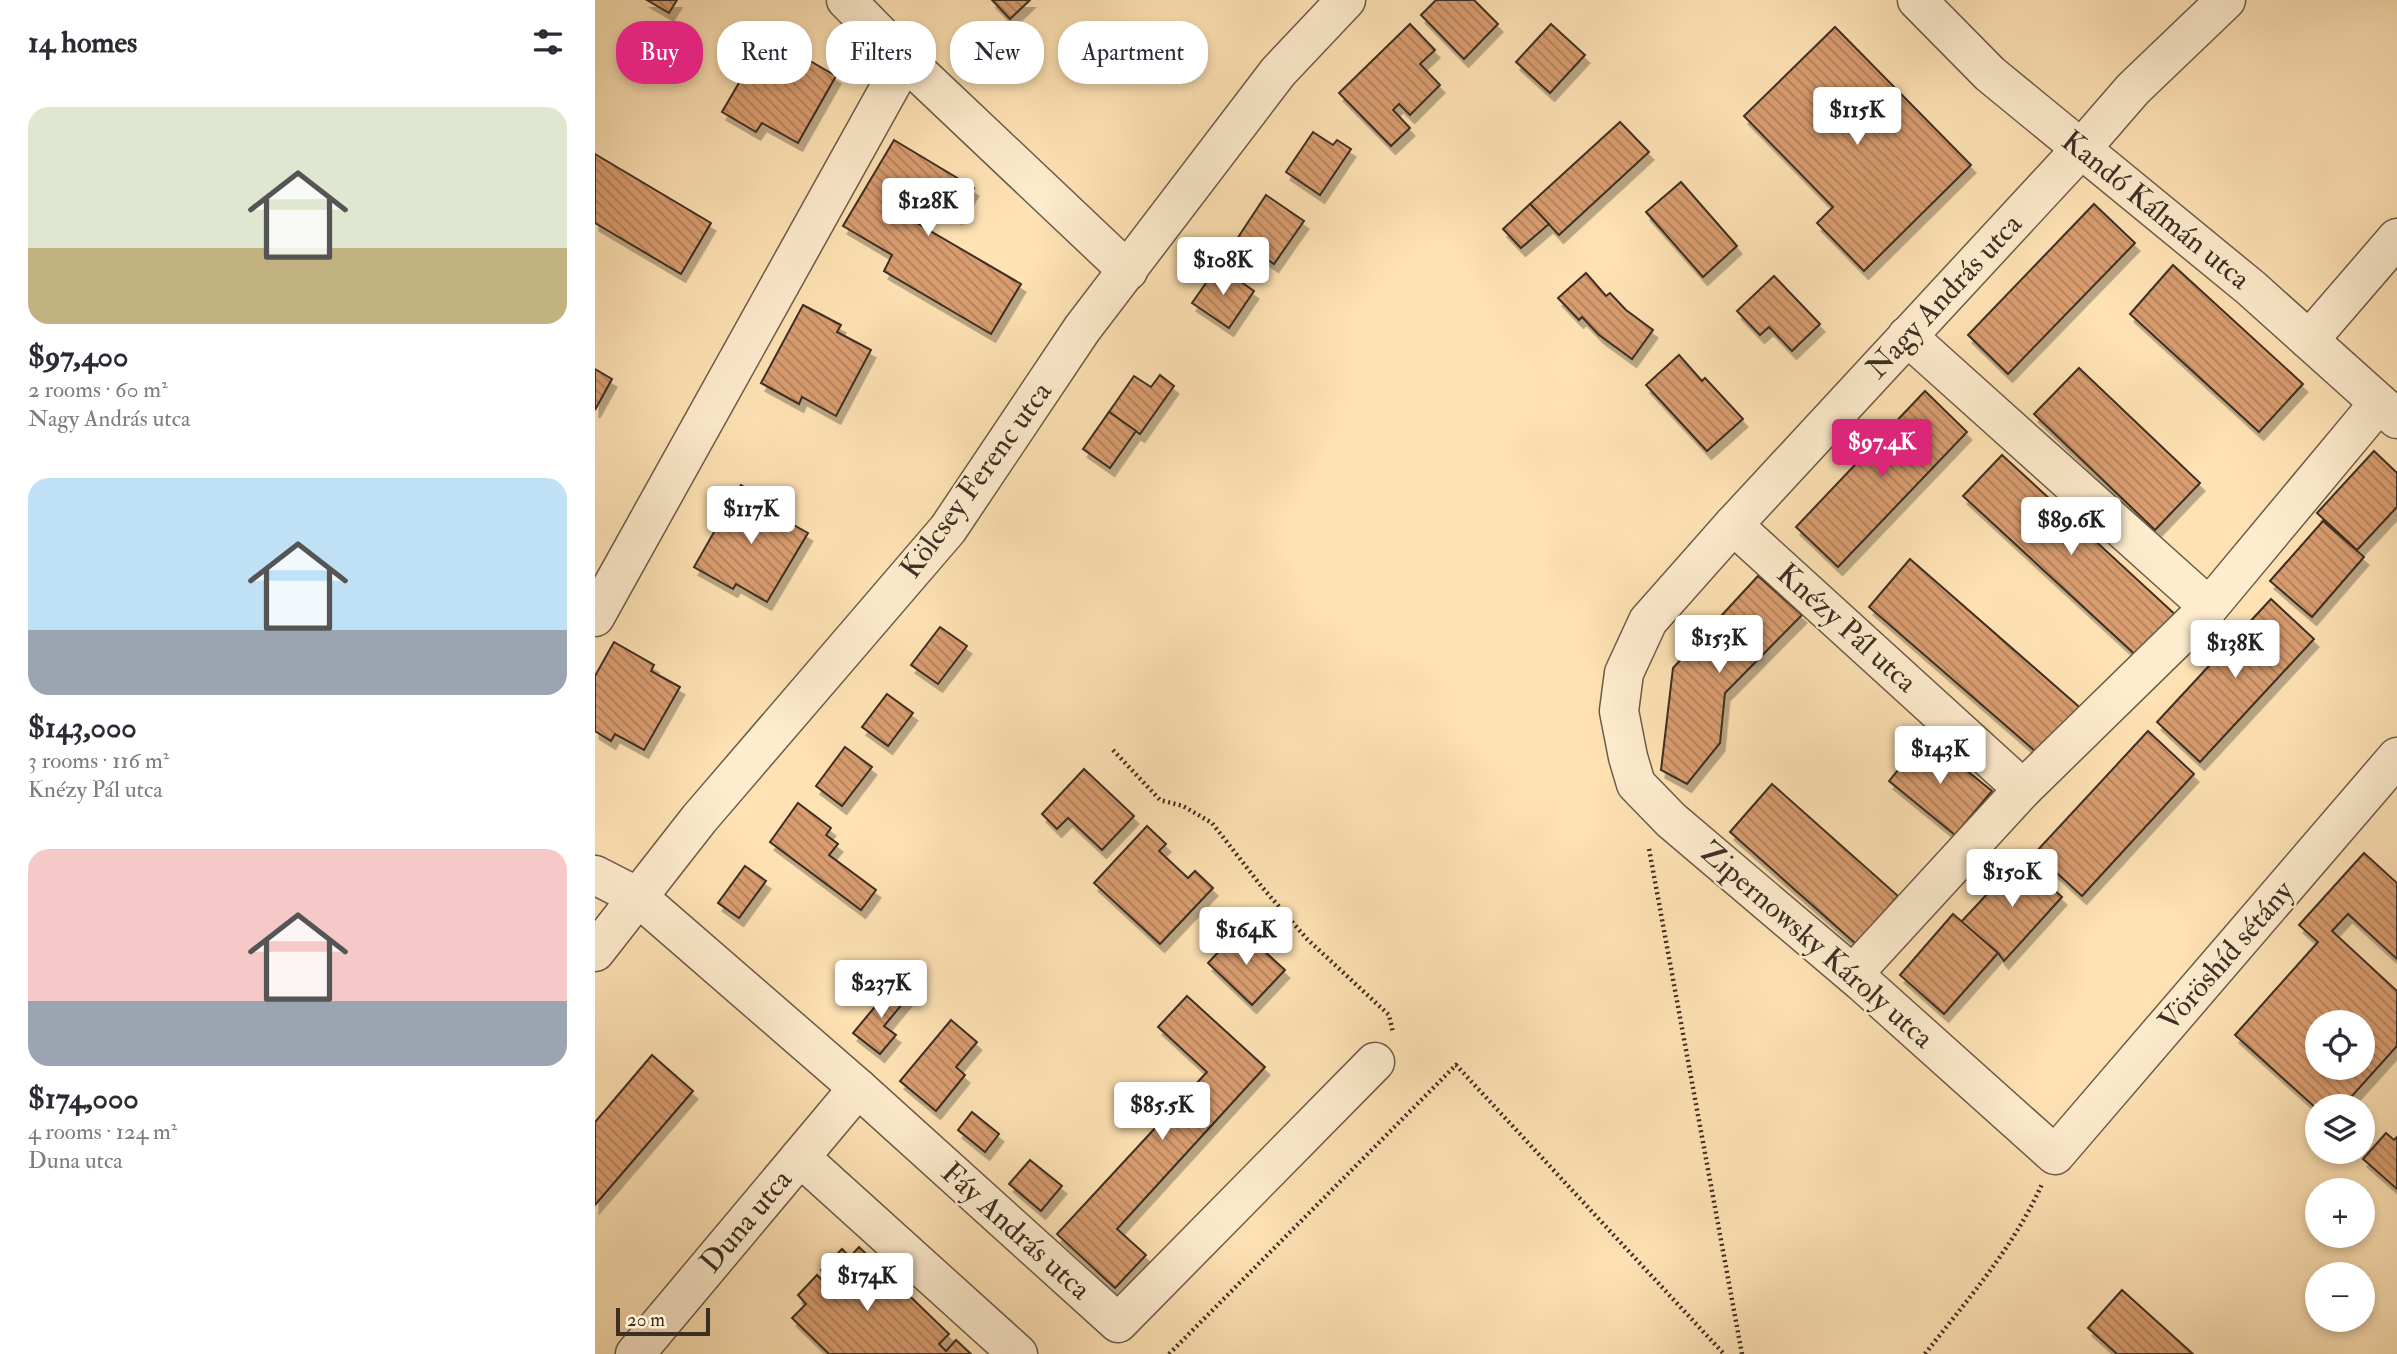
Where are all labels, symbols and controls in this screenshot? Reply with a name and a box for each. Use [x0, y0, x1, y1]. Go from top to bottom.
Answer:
chip: Buy [616, 21, 703, 84]
chip: Rent [717, 21, 812, 84]
chip: Filters [826, 21, 936, 84]
chip: New [950, 21, 1044, 84]
chip: Apartment [1058, 21, 1208, 84]
icon: filters [529, 23, 567, 61]
text: 14 homes [28, 24, 137, 61]
pin: $115K [1808, 88, 1906, 147]
text: $115K [1829, 95, 1885, 124]
street label: Kandó Kálmán utca [2054, 123, 2258, 298]
icon: home [235, 152, 361, 278]
pin: $128K [879, 178, 977, 238]
text: $128K [898, 186, 958, 215]
street label: Nagy András utca [1858, 205, 2030, 386]
pin: $108K [1174, 238, 1272, 297]
text: $108K [1193, 245, 1253, 274]
text: $97,400 [28, 338, 128, 375]
street label: Kölcsey Ferenc utca [892, 374, 1060, 586]
text: 2 rooms · 60 m² [28, 375, 168, 404]
text: Nagy András utca [28, 404, 190, 433]
pin: $97.4K [1825, 420, 1939, 479]
text: $97.4K [1848, 427, 1916, 456]
pin: $117K [702, 486, 800, 546]
text: $117K [723, 494, 779, 523]
pin: $89.6K [2014, 498, 2128, 557]
text: $89.6K [2037, 505, 2105, 534]
icon: home [235, 523, 361, 649]
street label: Knézy Pál utca [1769, 555, 1925, 701]
pin: $153K [1670, 616, 1768, 675]
pin: $138K [2186, 620, 2284, 680]
text: $153K [1691, 623, 1747, 652]
text: $138K [2207, 628, 2263, 657]
text: $143,000 [28, 709, 137, 746]
pin: $143K [1891, 726, 1989, 786]
text: $143K [1911, 734, 1969, 763]
text: 3 rooms · 116 m² [28, 746, 169, 775]
text: Knézy Pál utca [28, 775, 163, 804]
street label: Zipernowsky Károly utca [1693, 834, 1942, 1057]
pin: $150K [1963, 850, 2061, 909]
text: $150K [1983, 857, 2041, 886]
street label: Vöröshíd sétány [2151, 873, 2302, 1039]
icon: home [235, 894, 361, 1020]
pin: $164K [1197, 908, 1295, 967]
text: $164K [1215, 915, 1277, 944]
pin: $237K [832, 960, 930, 1020]
text: $237K [851, 968, 911, 997]
map controls [2305, 1010, 2375, 1332]
button: locate [2305, 1010, 2375, 1080]
text: $174,000 [28, 1080, 139, 1117]
pin: $85.5K [1105, 1082, 1219, 1142]
text: $85.5K [1130, 1090, 1194, 1119]
button: layers [2305, 1094, 2375, 1164]
text: 4 rooms · 124 m² [28, 1117, 177, 1146]
text: Duna utca [28, 1146, 123, 1175]
street label: Fáy András utca [934, 1154, 1099, 1308]
street label: Duna utca [692, 1161, 800, 1280]
button: + [2305, 1178, 2375, 1248]
pin: $174K [818, 1254, 916, 1313]
text: $174K [837, 1261, 897, 1290]
button: − [2305, 1262, 2375, 1332]
scale bar [616, 1305, 711, 1337]
text: 20 m [627, 1308, 665, 1332]

